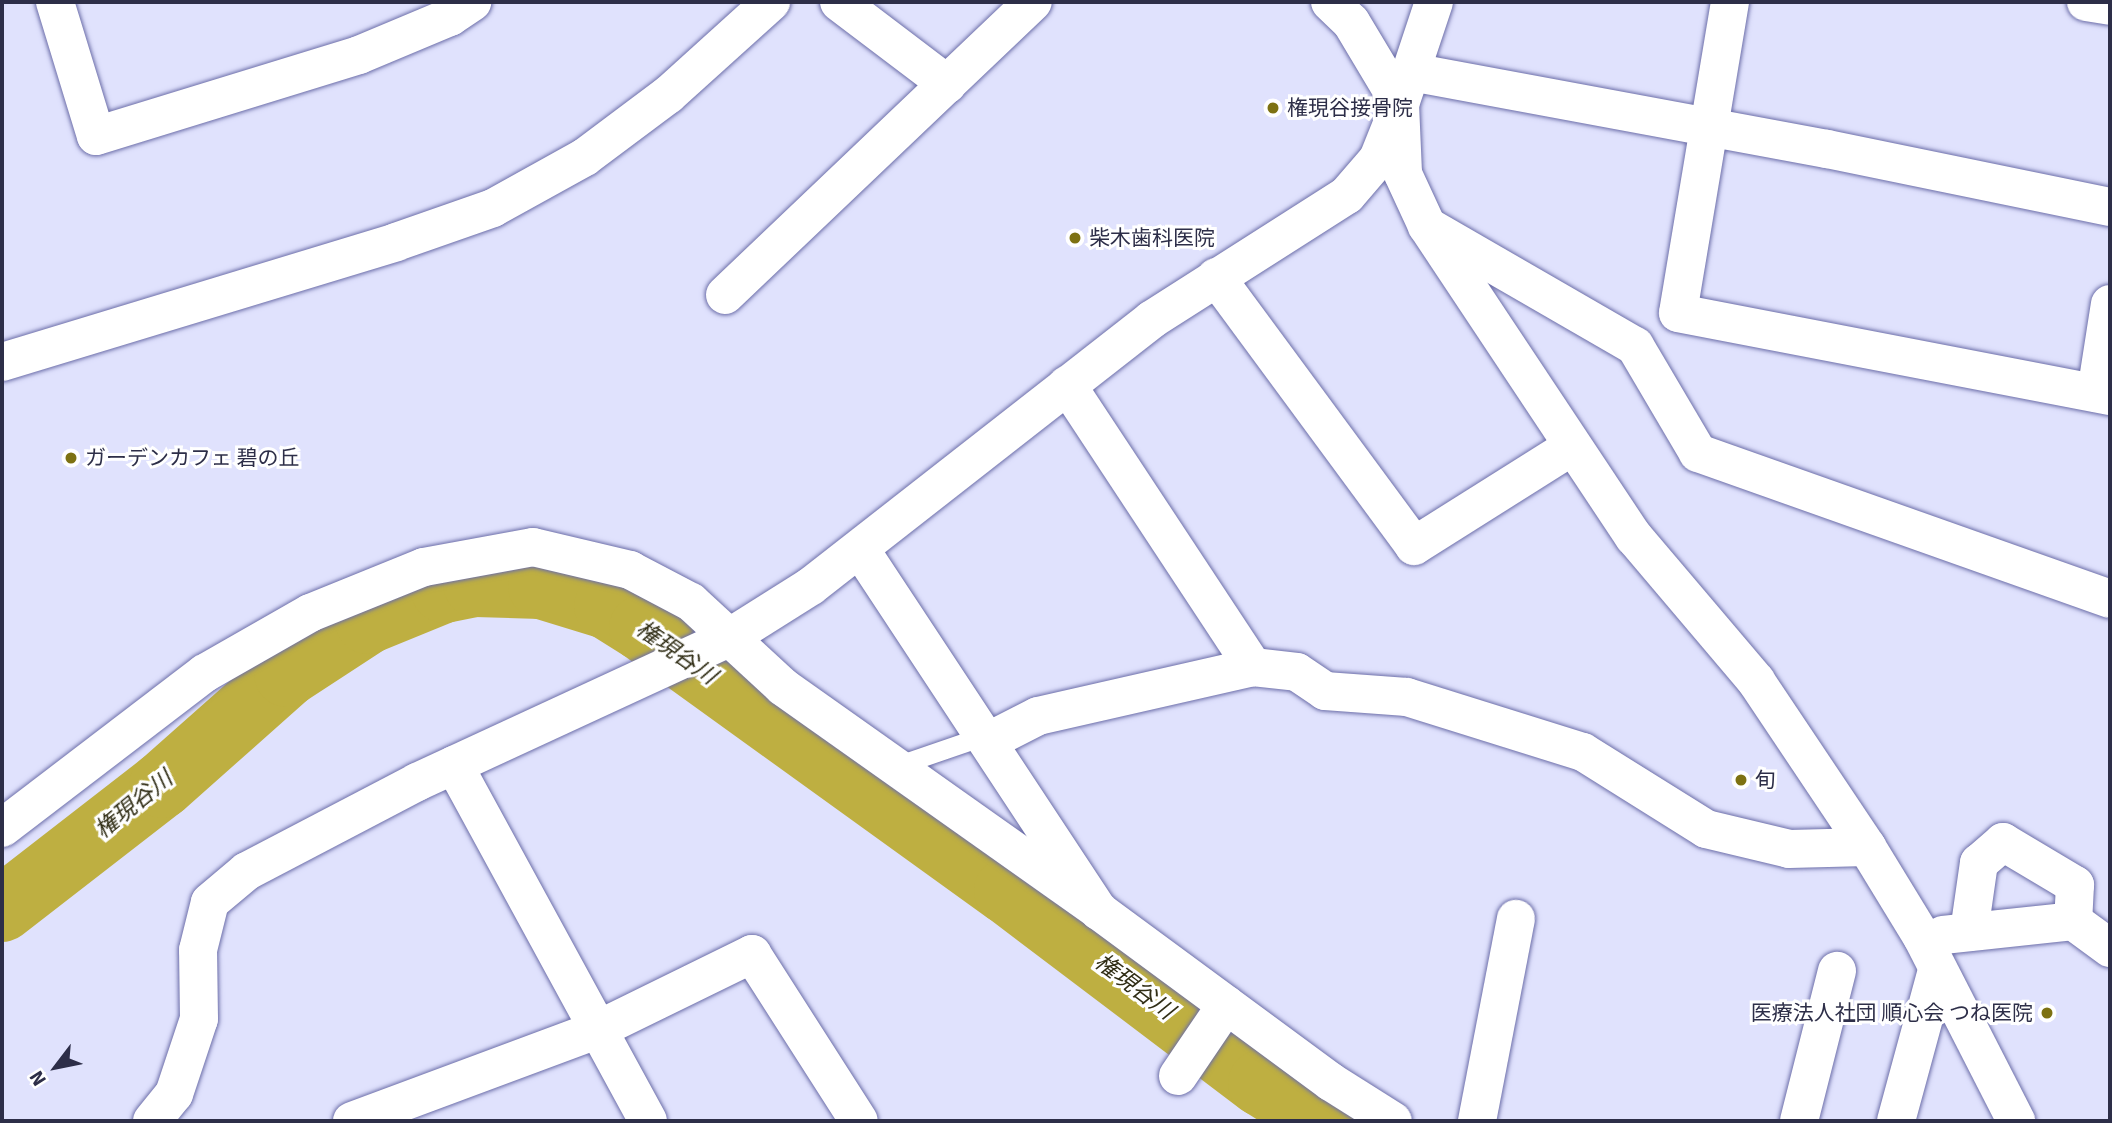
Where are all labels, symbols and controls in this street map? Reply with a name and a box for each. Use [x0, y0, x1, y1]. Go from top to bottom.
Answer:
place label: 権現谷接骨院 [1287, 95, 1413, 121]
marker: 権現谷接骨院 [1265, 100, 1281, 116]
place label: 柴木歯科医院 [1089, 225, 1215, 251]
marker: 柴木歯科医院 [1067, 230, 1083, 246]
place label: ガーデンカフェ 碧の丘 [85, 445, 300, 471]
marker: ガーデンカフェ 碧の丘 [63, 450, 79, 466]
water label: 権現谷川 [630, 615, 722, 691]
water label: 権現谷川 [90, 765, 178, 845]
place label: 旬 [1755, 767, 1776, 793]
marker: 旬 [1733, 772, 1749, 788]
water label: 権現谷川 [1089, 948, 1179, 1026]
place label: 医療法人社団 順心会 つね医院 [1751, 1000, 2033, 1026]
marker: 医療法人社団 順心会 つね医院 [2039, 1005, 2055, 1021]
north arrow [21, 1032, 91, 1102]
text: N [25, 1066, 52, 1090]

